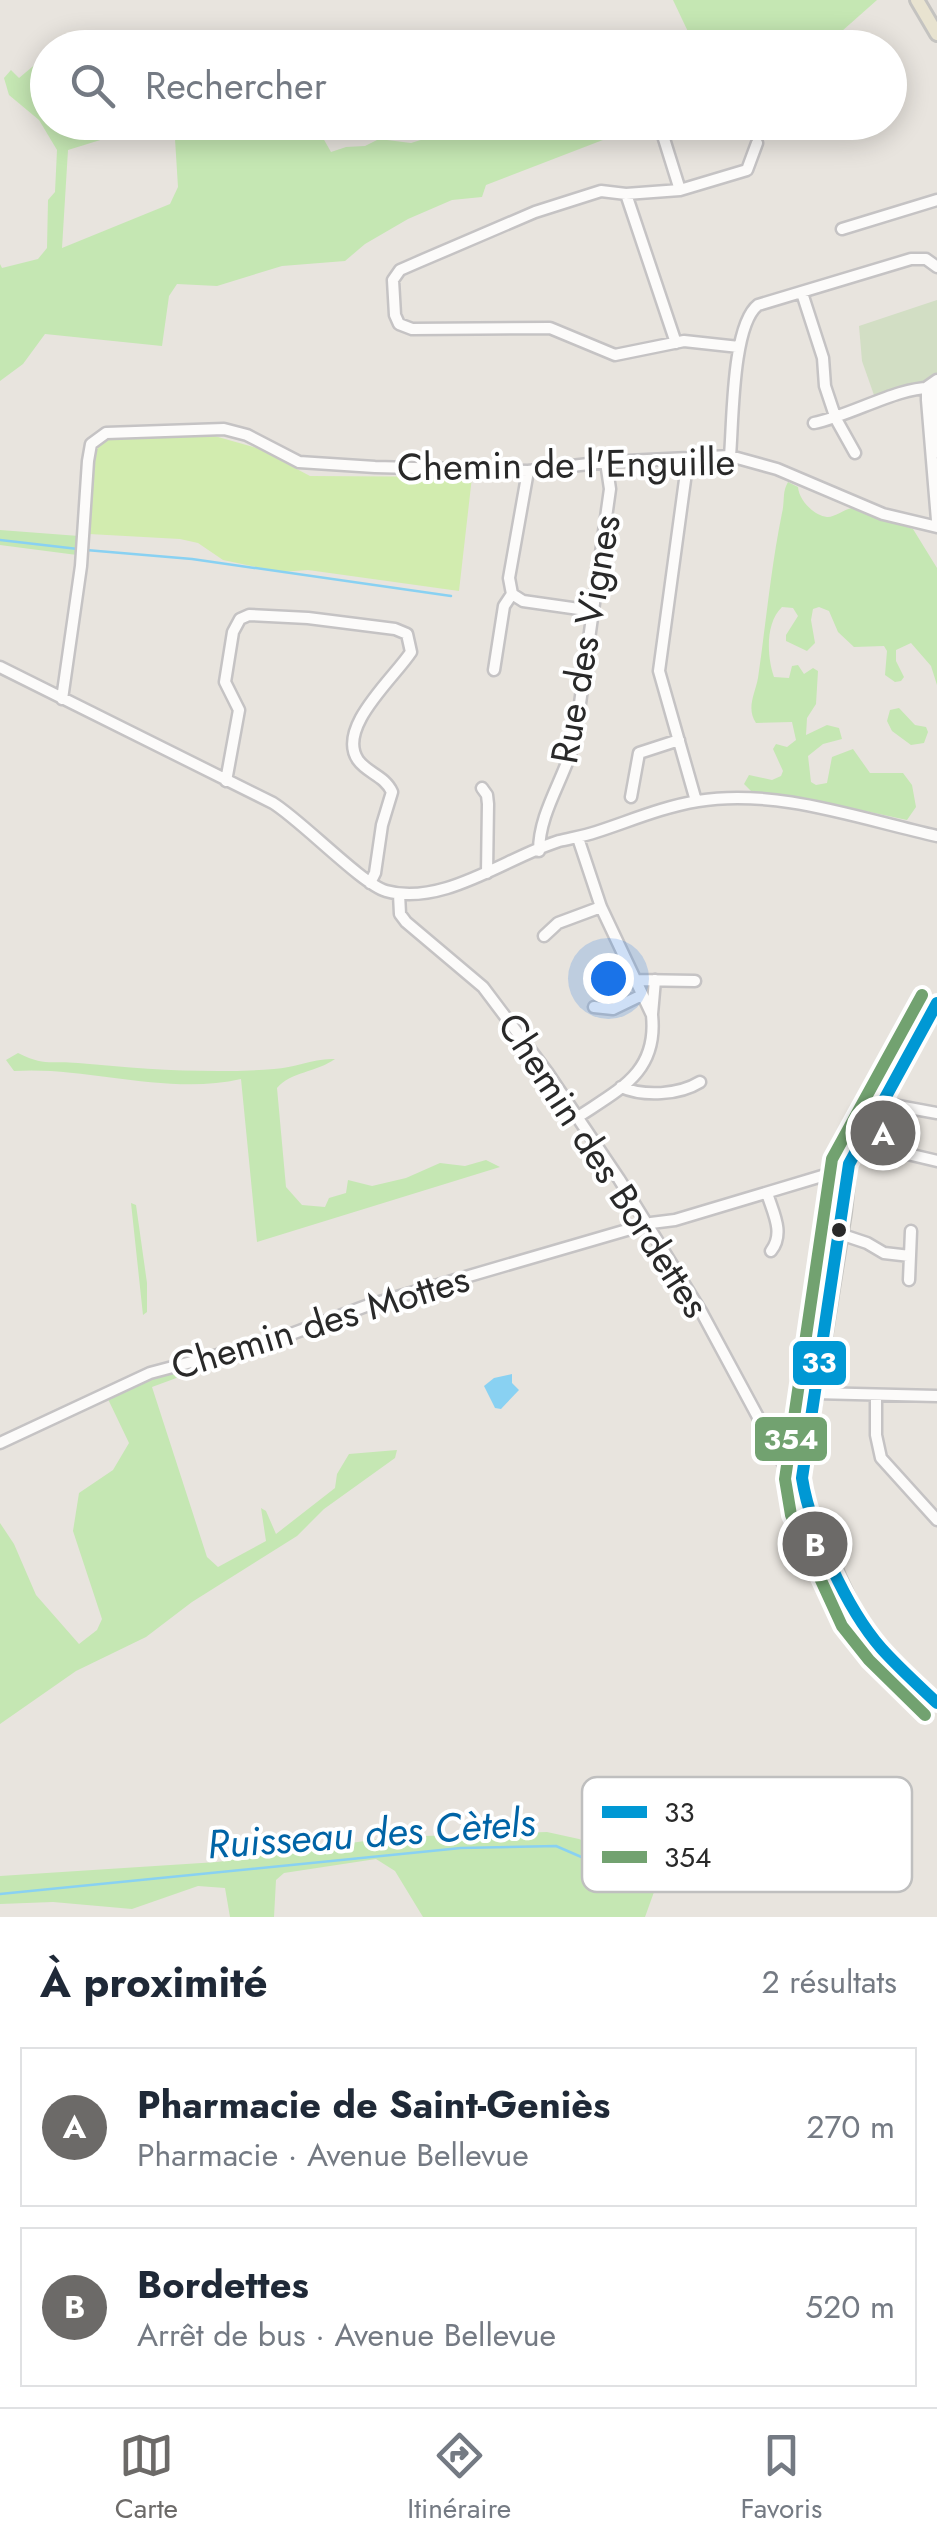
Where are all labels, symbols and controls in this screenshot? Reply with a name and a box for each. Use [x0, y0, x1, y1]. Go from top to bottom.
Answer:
search box [30, 30, 907, 140]
icon: search [65, 58, 120, 113]
text: Rechercher [145, 58, 327, 113]
street label: Chemin de l'Enguille [397, 434, 735, 494]
street label: Rue des Vignes [536, 510, 634, 768]
your location [583, 953, 634, 1004]
street label: Chemin des Bordettes [485, 1002, 723, 1328]
pin: A [850, 1096, 916, 1170]
unlabelled marker [829, 1220, 849, 1240]
street label: Chemin des Mottes [164, 1251, 476, 1393]
line badge: 33 [791, 1339, 848, 1387]
text: 33 [802, 1342, 836, 1383]
line badge: 354 [753, 1415, 829, 1463]
text: 354 [764, 1419, 819, 1460]
pin: B [782, 1506, 848, 1582]
legend [582, 1777, 912, 1892]
text: 33 [664, 1792, 695, 1833]
water label: Ruisseau des Cètels [205, 1793, 537, 1873]
text: 354 [664, 1837, 711, 1878]
text: À proximité [40, 1952, 268, 2013]
text: 2 résultats [762, 1959, 897, 2005]
text: Pharmacie de Saint-Geniès [137, 2077, 610, 2132]
text: A [63, 2104, 86, 2150]
text: 270 m [806, 2104, 895, 2150]
text: Pharmacie · Avenue Bellevue [137, 2132, 529, 2178]
text: Bordettes [137, 2257, 309, 2312]
text: B [64, 2284, 85, 2330]
text: 520 m [805, 2284, 895, 2330]
text: Arrêt de bus · Avenue Bellevue [137, 2312, 556, 2358]
tab: Carte [115, 2428, 178, 2529]
tab: Itinéraire [407, 2428, 511, 2529]
tab: Favoris [741, 2428, 822, 2529]

